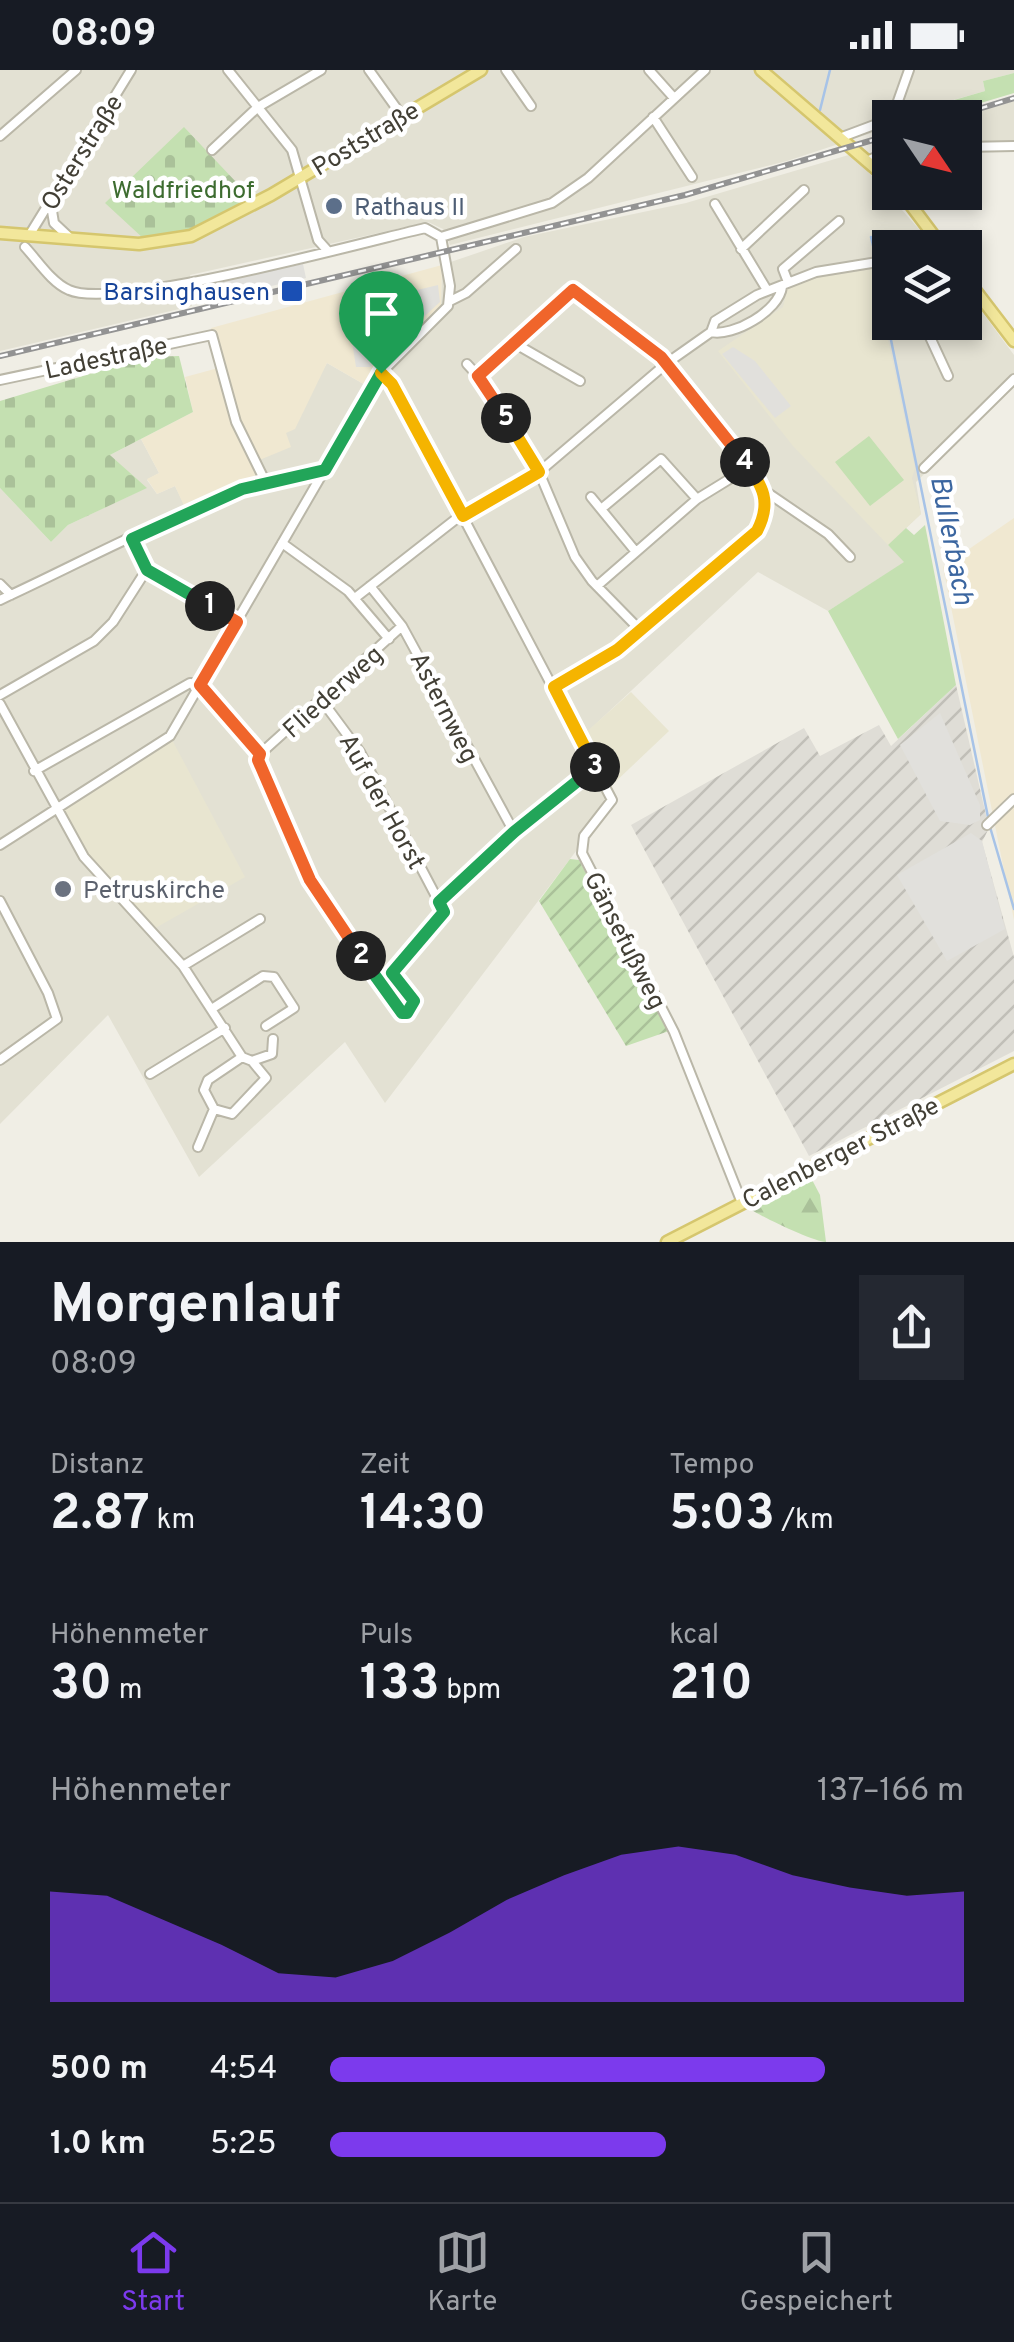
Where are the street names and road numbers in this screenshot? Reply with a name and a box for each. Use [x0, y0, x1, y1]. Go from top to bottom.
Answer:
street label: Osterstraße [35, 90, 132, 218]
street label: Poststraße [307, 96, 426, 185]
street label: Ladestraße [42, 331, 171, 389]
street label: Fliederweg [277, 640, 391, 747]
street label: Asternweg [401, 648, 484, 769]
street label: Auf der Horst [330, 729, 431, 876]
street label: Gänsefußweg [575, 867, 672, 1015]
street label: Calenberger Straße [737, 1091, 945, 1218]

